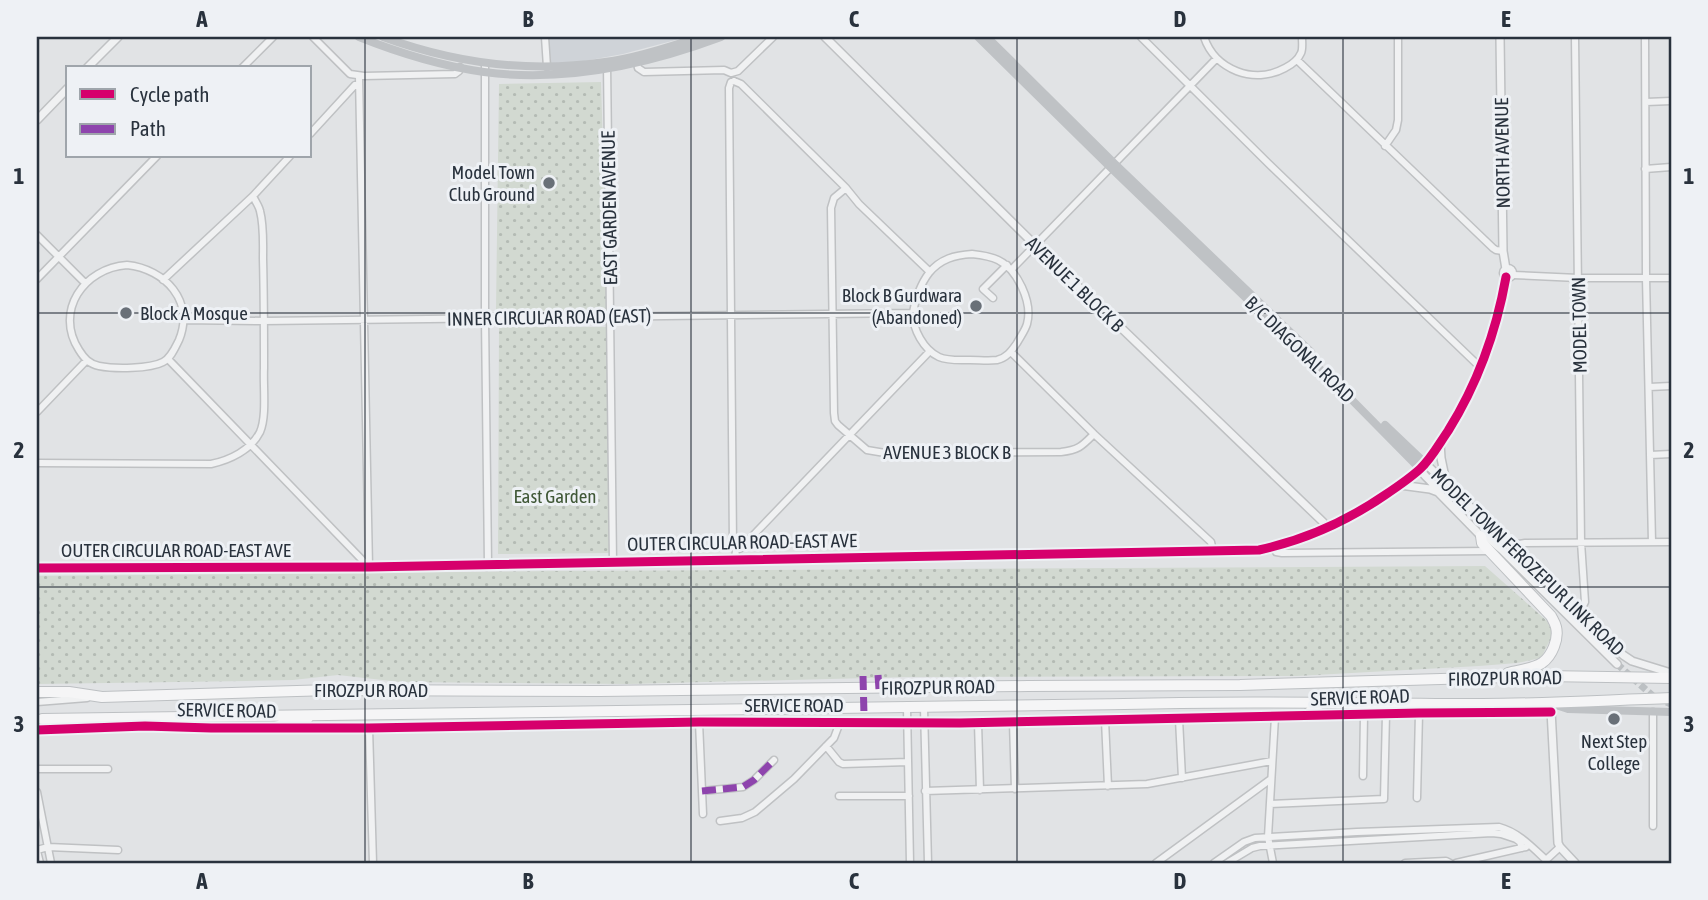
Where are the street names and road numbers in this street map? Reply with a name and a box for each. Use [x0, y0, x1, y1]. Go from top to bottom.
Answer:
street label: NORTH AVENUE [1490, 97, 1514, 209]
street label: EAST GARDEN AVENUE [597, 131, 621, 285]
street label: AVENUE 1 BLOCK B [1021, 232, 1129, 336]
street label: MODEL TOWN [1567, 277, 1591, 373]
street label: B/C DIAGONAL ROAD [1241, 291, 1359, 407]
street label: INNER CIRCULAR ROAD (EAST) [447, 304, 651, 330]
street label: AVENUE 3 BLOCK B [883, 441, 1011, 463]
street label: MODEL TOWN FEROZEPUR LINK ROAD [1427, 464, 1629, 660]
street label: OUTER CIRCULAR ROAD-EAST AVE [627, 529, 857, 555]
street label: OUTER CIRCULAR ROAD-EAST AVE [61, 539, 291, 561]
street label: FIROZPUR ROAD [1448, 666, 1562, 690]
street label: FIROZPUR ROAD [881, 675, 995, 699]
street label: FIROZPUR ROAD [314, 679, 428, 701]
street label: SERVICE ROAD [1310, 684, 1410, 710]
street label: SERVICE ROAD [744, 694, 844, 716]
street label: SERVICE ROAD [177, 698, 277, 722]

